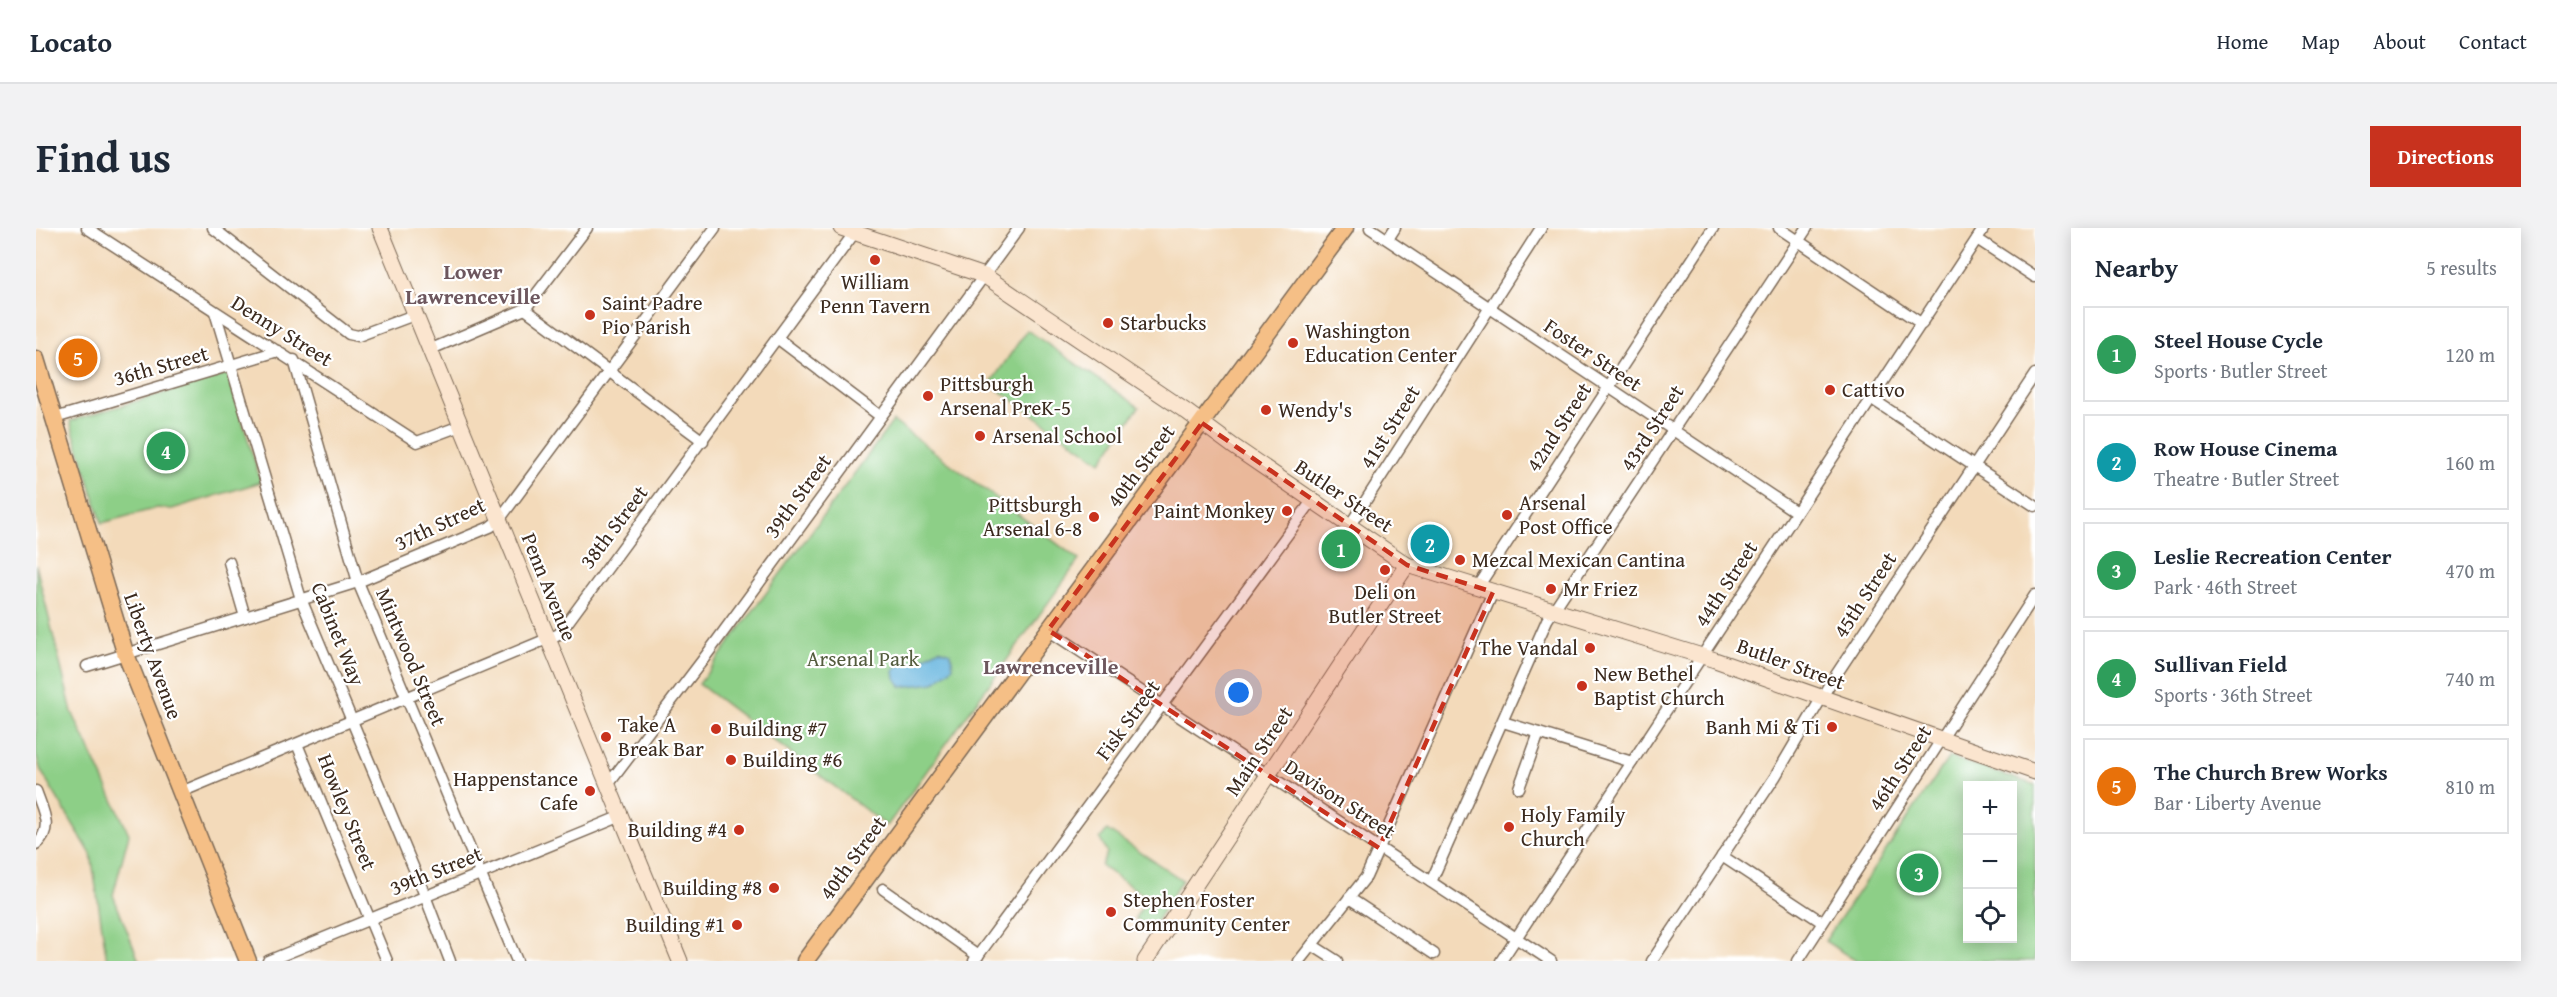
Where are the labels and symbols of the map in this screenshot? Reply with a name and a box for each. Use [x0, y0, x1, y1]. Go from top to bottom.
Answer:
marker: William Penn Tavern [868, 253, 882, 267]
district label: Lower Lawrenceville [405, 255, 541, 312]
place label: William Penn Tavern [820, 266, 930, 321]
street label: Denny Street [226, 287, 339, 374]
place label: Saint Padre Pio Parish [602, 287, 703, 342]
place label: Starbucks [1120, 307, 1206, 338]
marker: Saint Padre Pio Parish [583, 308, 597, 322]
street label: Foster Street [1538, 310, 1649, 399]
place label: Washington Education Center [1305, 315, 1457, 370]
marker: Starbucks [1101, 316, 1115, 330]
pin: 5 [58, 336, 98, 380]
marker: Washington Education Center [1286, 336, 1300, 350]
street label: 36th Street [110, 337, 212, 394]
place label: Pittsburgh Arsenal PreK-5 [940, 368, 1071, 423]
place label: Cattivo [1842, 374, 1905, 405]
street label: 42nd Street [1518, 375, 1599, 478]
street label: 41st Street [1352, 378, 1428, 475]
street label: 43rd Street [1612, 378, 1691, 477]
marker: Cattivo [1823, 383, 1837, 397]
marker: Pittsburgh Arsenal PreK-5 [921, 389, 935, 403]
place label: Wendy's [1278, 394, 1352, 425]
marker: Wendy's [1259, 403, 1273, 417]
street label: 40th Street [1099, 417, 1183, 514]
place label: Arsenal School [992, 420, 1122, 451]
pin: 4 [146, 428, 186, 474]
marker: Arsenal School [973, 429, 987, 443]
street label: 39th Street [756, 447, 839, 544]
street label: Butler Street [1289, 451, 1400, 540]
street label: 38th Street [572, 478, 656, 575]
place label: Arsenal Post Office [1519, 487, 1613, 542]
street label: 37th Street [389, 489, 491, 558]
place label: Pittsburgh Arsenal 6-8 [983, 489, 1082, 544]
place label: Paint Monkey [1154, 495, 1276, 526]
marker: Paint Monkey [1280, 504, 1294, 518]
marker: Arsenal Post Office [1500, 508, 1514, 522]
marker: Pittsburgh Arsenal 6-8 [1087, 510, 1101, 524]
pin: 2 [1410, 522, 1450, 566]
pin: 1 [1322, 526, 1360, 572]
street label: Penn Avenue [514, 528, 585, 646]
street label: 44th Street [1686, 534, 1765, 633]
place label: Mezcal Mexican Cantina [1472, 544, 1685, 575]
street label: 45th Street [1825, 545, 1904, 644]
marker: Mezcal Mexican Cantina [1453, 553, 1467, 567]
marker: Deli on Butler Street [1378, 563, 1392, 577]
place label: Mr Friez [1563, 573, 1637, 604]
place label: Deli on Butler Street [1329, 576, 1442, 631]
street label: Cabinet Way [304, 577, 373, 691]
marker: Mr Friez [1544, 582, 1558, 596]
street label: Mintwood Street [368, 583, 455, 731]
street label: Liberty Avenue [116, 588, 191, 724]
street label: Butler Street [1733, 630, 1850, 698]
place label: The Vandal [1479, 632, 1578, 663]
marker: The Vandal [1583, 641, 1597, 655]
park label: Arsenal Park [807, 643, 920, 674]
district label: Lawrenceville [983, 650, 1119, 682]
place label: New Bethel Baptist Church [1594, 658, 1725, 713]
street label: Fisk Street [1088, 673, 1168, 766]
your location [1224, 678, 1253, 707]
marker: New Bethel Baptist Church [1575, 679, 1589, 693]
street label: Main Street [1217, 699, 1300, 802]
place label: Take A Break Bar [618, 709, 704, 764]
place label: Banh Mi & Ti [1706, 711, 1820, 742]
place label: Building #7 [728, 713, 827, 744]
street label: 46th Street [1860, 718, 1939, 817]
marker: Banh Mi & Ti [1825, 720, 1839, 734]
marker: Building #7 [709, 722, 723, 736]
marker: Take A Break Bar [599, 730, 613, 744]
place label: Building #6 [743, 744, 842, 775]
street label: Howley Street [310, 749, 385, 875]
street label: Davison Street [1278, 751, 1403, 847]
marker: Building #6 [724, 753, 738, 767]
place label: Happenstance Cafe [453, 763, 578, 818]
marker: Happenstance Cafe [583, 784, 597, 798]
place label: Holy Family Church [1521, 799, 1626, 854]
street label: 40th Street [811, 809, 894, 906]
place label: Building #4 [628, 814, 727, 845]
marker: Holy Family Church [1502, 820, 1516, 834]
marker: Building #4 [732, 823, 746, 837]
street label: 39th Street [385, 838, 487, 903]
pin: 3 [1900, 850, 1938, 896]
place label: Building #8 [663, 872, 762, 903]
marker: Building #8 [767, 881, 781, 895]
place label: Stephen Foster Community Center [1123, 884, 1290, 939]
marker: Stephen Foster Community Center [1104, 905, 1118, 919]
place label: Building #1 [626, 909, 725, 940]
marker: Building #1 [730, 918, 744, 932]

